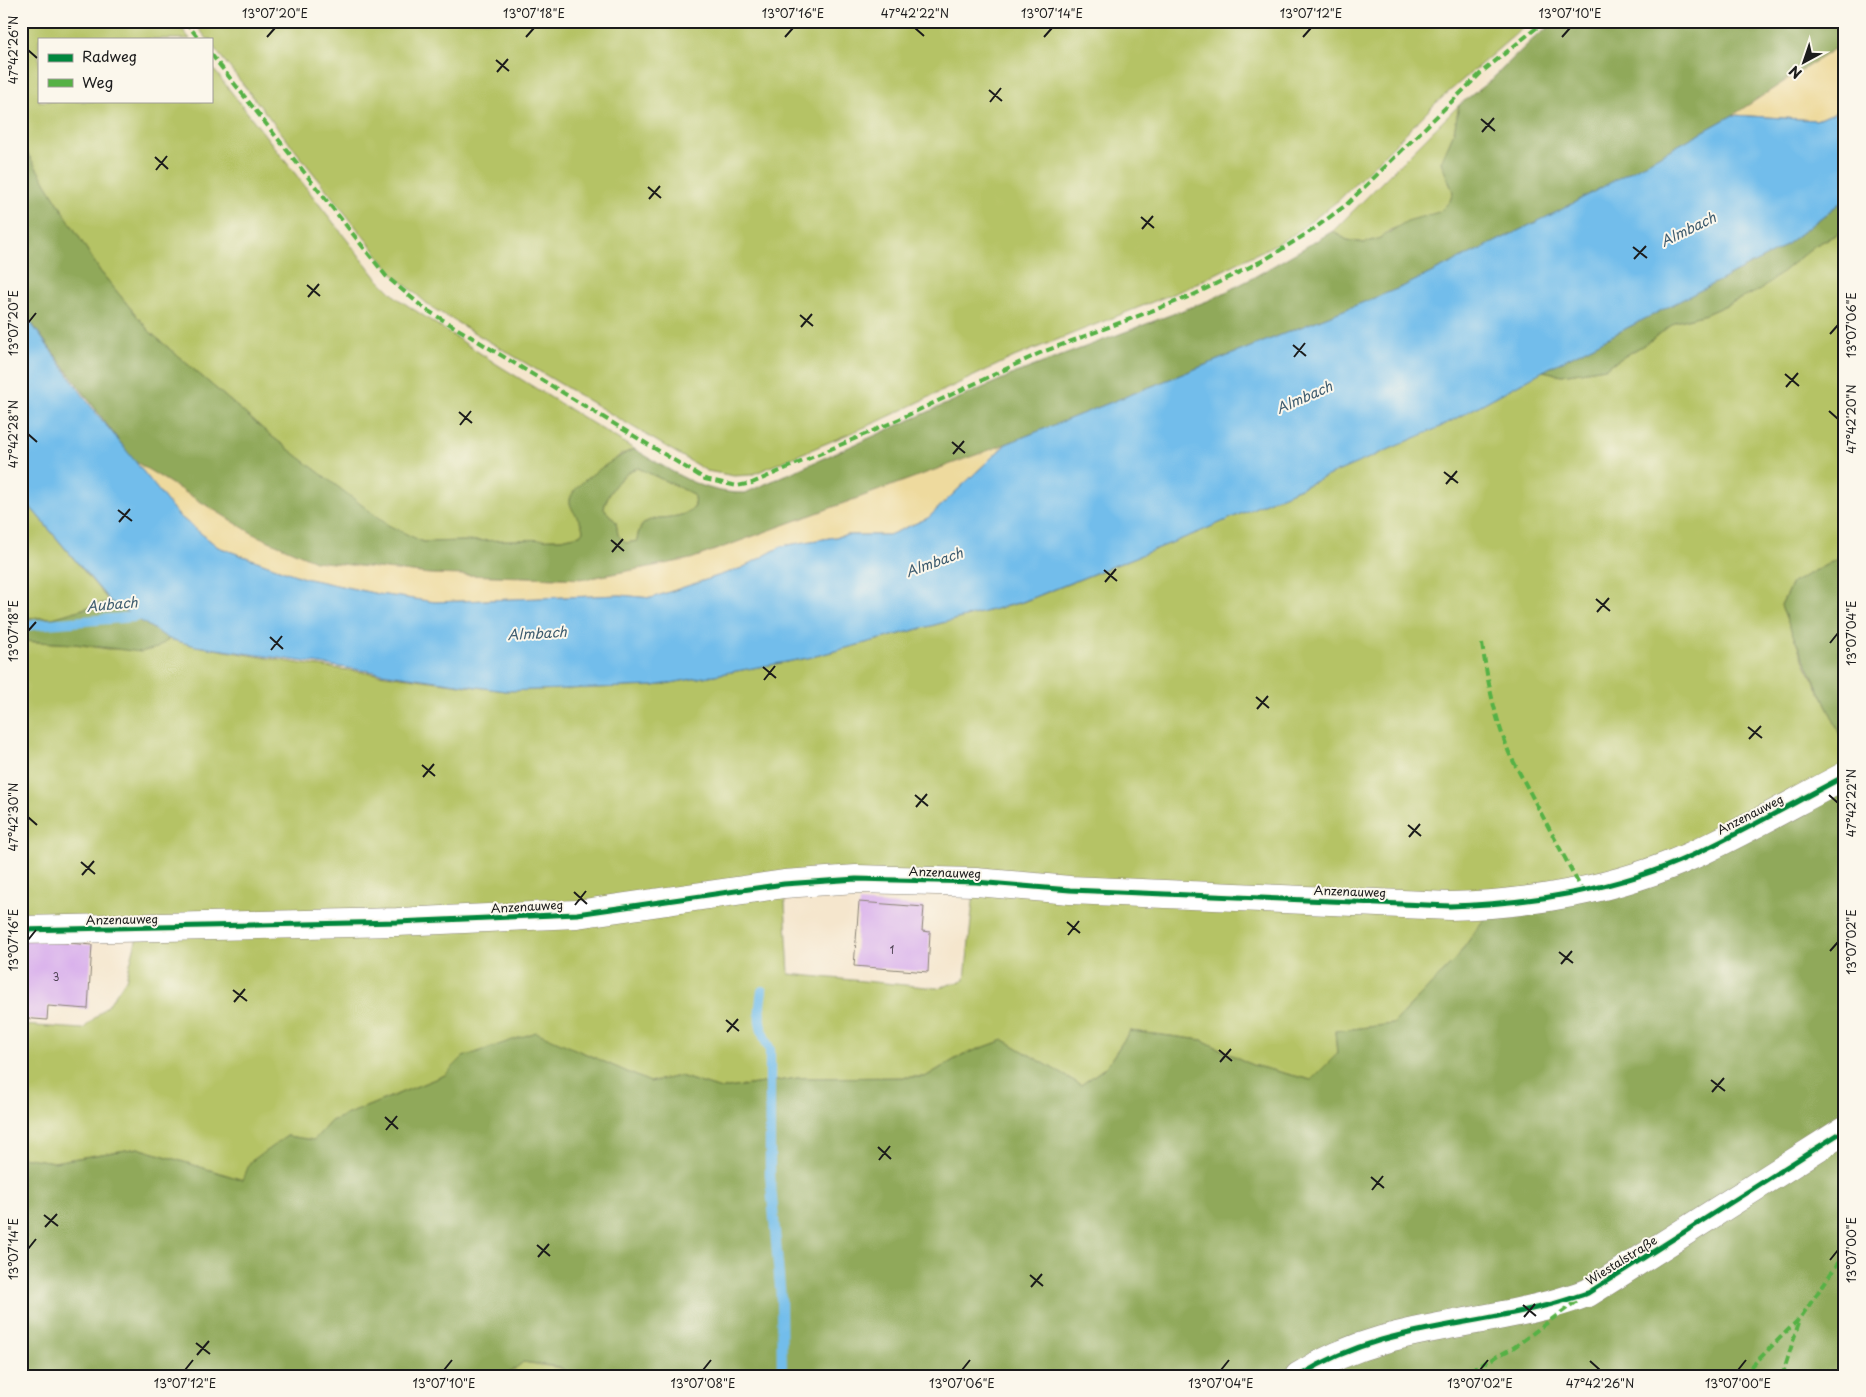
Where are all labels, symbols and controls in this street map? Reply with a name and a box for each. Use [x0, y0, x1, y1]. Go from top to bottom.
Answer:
text: 13°07'20"E [242, 4, 308, 22]
text: 13°07'18"E [503, 4, 565, 22]
text: 13°07'16"E [762, 4, 824, 22]
text: 47°42'22"N [881, 4, 949, 22]
text: 13°07'14"E [1021, 4, 1083, 22]
text: 13°07'12"E [1280, 4, 1342, 22]
text: 13°07'10"E [1538, 4, 1602, 22]
text: 47°42'26"N [4, 16, 22, 84]
legend [38, 38, 212, 102]
north arrow [1778, 38, 1828, 88]
text: Radweg [82, 44, 137, 67]
text: N [1784, 61, 1806, 84]
text: Weg [82, 70, 113, 93]
water label: Almbach [1657, 206, 1720, 251]
text: 13°07'20"E [4, 290, 22, 356]
text: 13°07'06"E [1842, 292, 1860, 358]
water label: Almbach [1273, 375, 1336, 419]
text: 47°42'20"N [1842, 384, 1860, 454]
text: 47°42'28"N [4, 400, 22, 468]
water label: Almbach [903, 542, 966, 582]
water label: Aubach [86, 591, 139, 617]
text: 13°07'18"E [4, 600, 22, 662]
text: 13°07'04"E [1842, 600, 1860, 666]
water label: Almbach [507, 621, 568, 645]
text: 47°42'22"N [1842, 769, 1860, 837]
text: 47°42'30"N [4, 783, 22, 851]
street label: Anzenauweg [1714, 790, 1786, 838]
street label: Anzenauweg [908, 862, 982, 882]
street label: Anzenauweg [1313, 881, 1387, 901]
street label: Anzenauweg [490, 895, 564, 917]
text: 13°07'16"E [4, 909, 22, 971]
street label: Anzenauweg [86, 909, 158, 929]
text: 13°07'02"E [1842, 909, 1860, 975]
house number: 1 [890, 942, 894, 957]
house number: 3 [53, 969, 59, 984]
text: 13°07'00"E [1842, 1217, 1860, 1283]
text: 13°07'14"E [4, 1218, 22, 1280]
street label: Wiestalstraße [1582, 1231, 1660, 1289]
text: 13°07'12"E [154, 1374, 216, 1392]
text: 13°07'10"E [412, 1374, 476, 1392]
text: 13°07'08"E [670, 1374, 736, 1392]
text: 13°07'06"E [929, 1374, 995, 1392]
text: 13°07'04"E [1188, 1374, 1254, 1392]
text: 13°07'02"E [1447, 1374, 1513, 1392]
text: 47°42'26"N [1566, 1374, 1634, 1392]
text: 13°07'00"E [1705, 1374, 1771, 1392]

